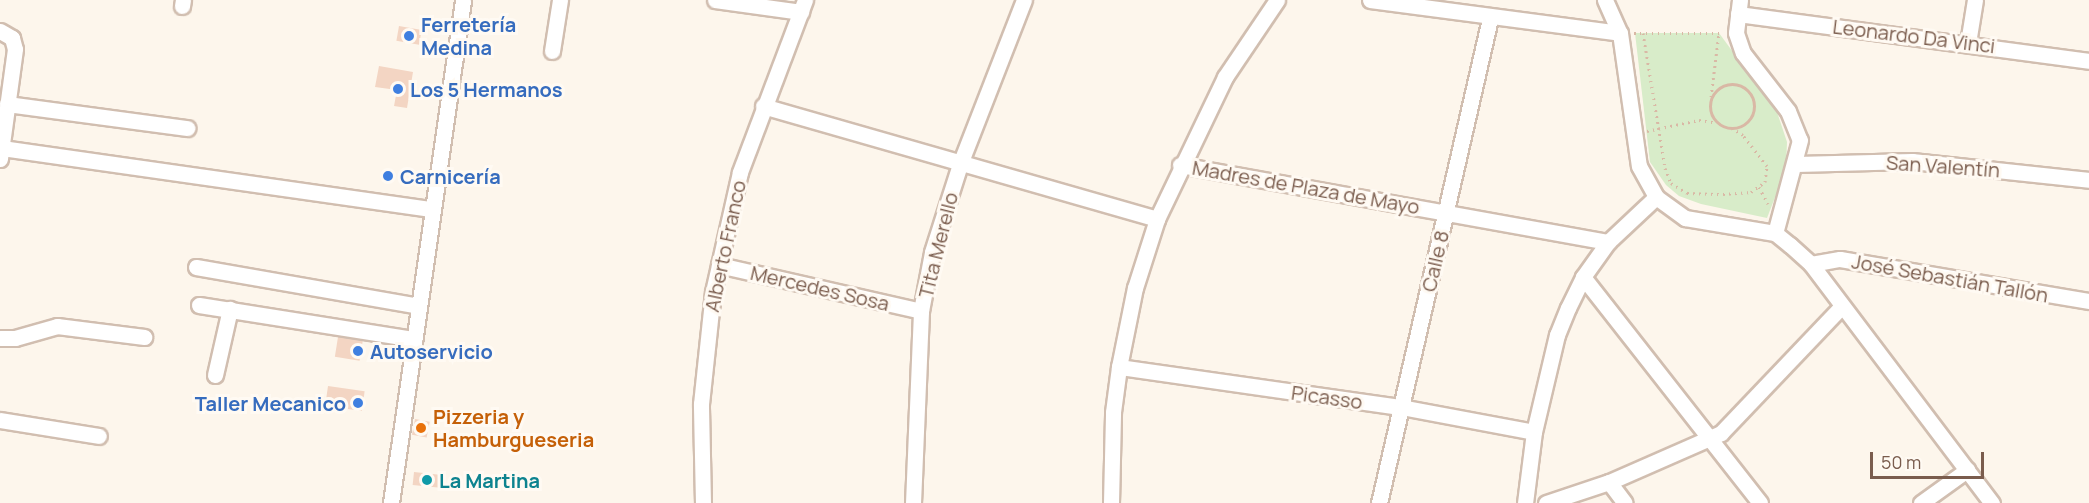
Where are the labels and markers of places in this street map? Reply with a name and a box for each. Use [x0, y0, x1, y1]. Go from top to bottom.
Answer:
place label: Ferretería Medina [421, 13, 516, 60]
marker: Ferretería Medina [402, 29, 416, 43]
place label: Los 5 Hermanos [410, 77, 563, 101]
marker: Los 5 Hermanos [391, 82, 405, 96]
place label: Carnicería [400, 164, 501, 188]
marker: Carnicería [381, 169, 395, 183]
place label: Autoservicio [370, 339, 493, 363]
marker: Autoservicio [351, 344, 365, 358]
place label: Taller Mecanico [195, 391, 346, 415]
marker: Taller Mecanico [351, 396, 365, 410]
place label: Pizzeria y Hamburgueseria [433, 404, 594, 451]
marker: Pizzeria y Hamburgueseria [414, 421, 428, 435]
place label: La Martina [439, 468, 540, 492]
marker: La Martina [420, 473, 434, 487]

